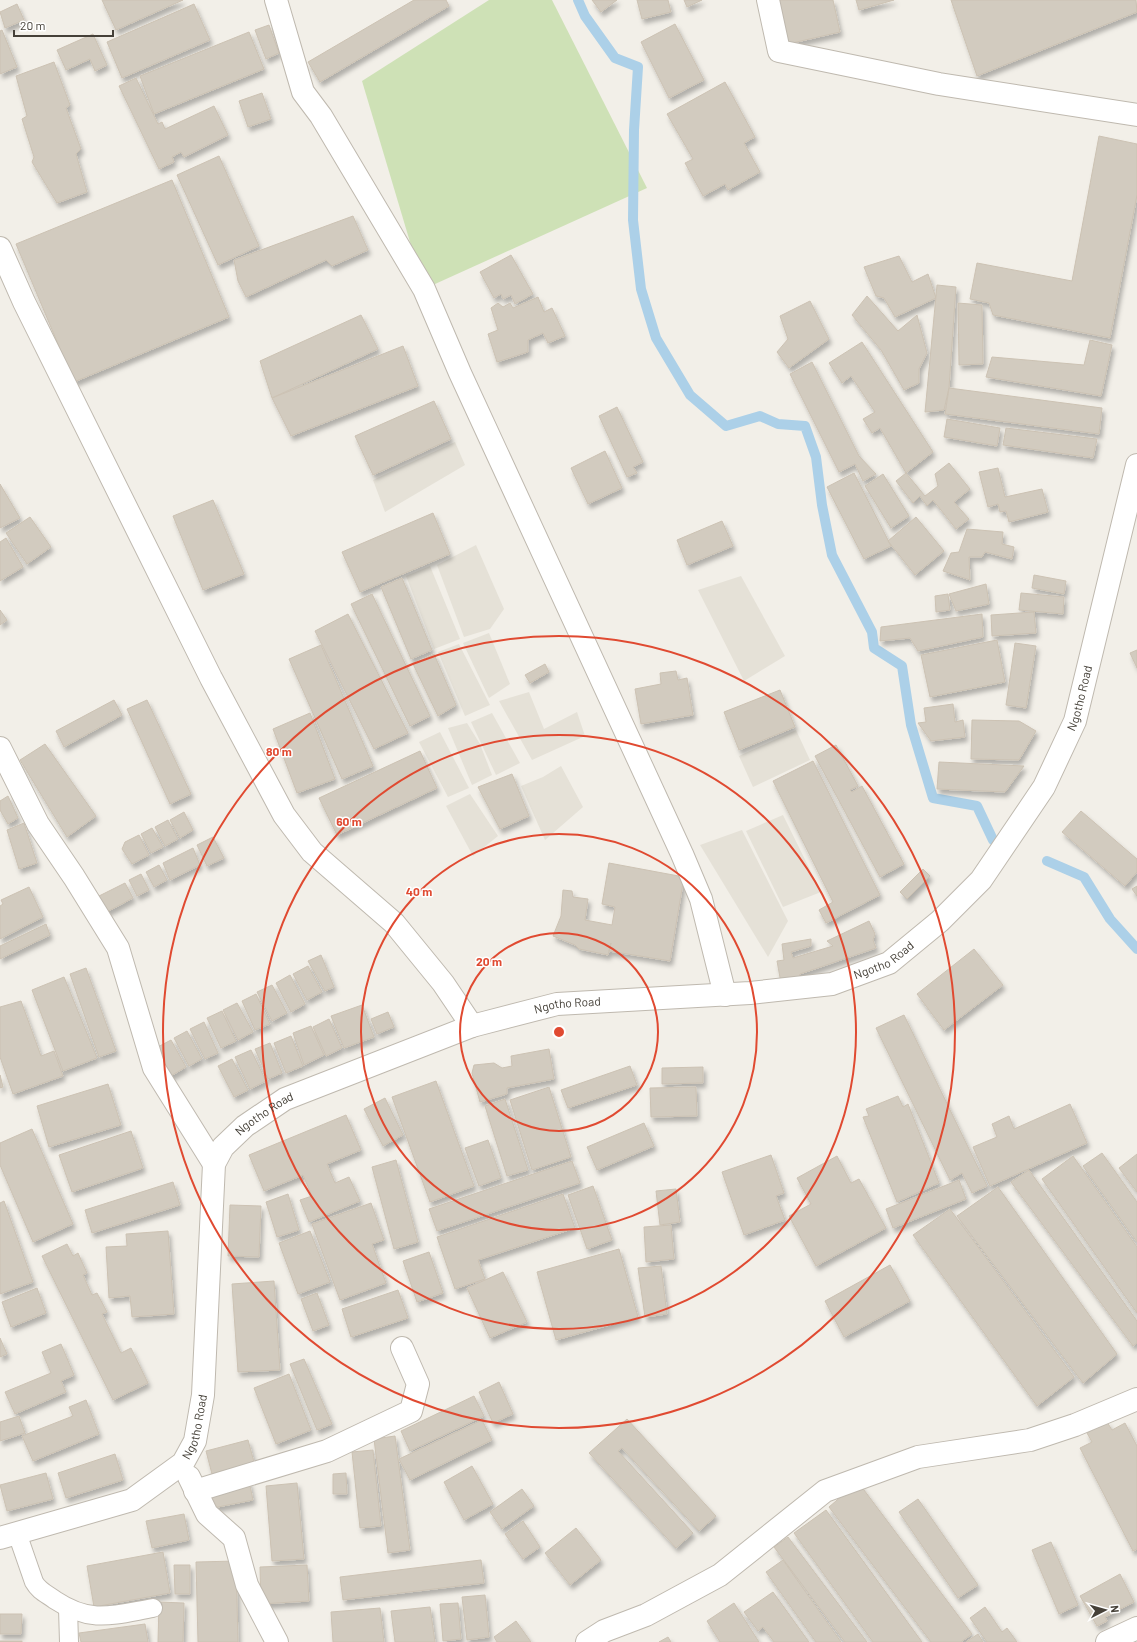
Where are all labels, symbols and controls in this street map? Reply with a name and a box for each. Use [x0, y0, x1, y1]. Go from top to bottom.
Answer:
scale bar [14, 12, 113, 38]
text: 20 m [20, 18, 46, 32]
street label: Ngotho Road [1063, 664, 1094, 733]
text: 80 m [266, 744, 292, 758]
text: 60 m [336, 814, 362, 828]
text: 40 m [406, 884, 432, 898]
street label: Ngotho Road [851, 938, 916, 981]
text: 20 m [476, 954, 502, 968]
street label: Ngotho Road [532, 994, 601, 1016]
centre of rings [552, 1025, 566, 1039]
street label: Ngotho Road [232, 1089, 295, 1138]
street label: Ngotho Road [178, 1393, 209, 1461]
north arrow [1085, 1590, 1125, 1630]
text: N [1109, 1605, 1122, 1613]

